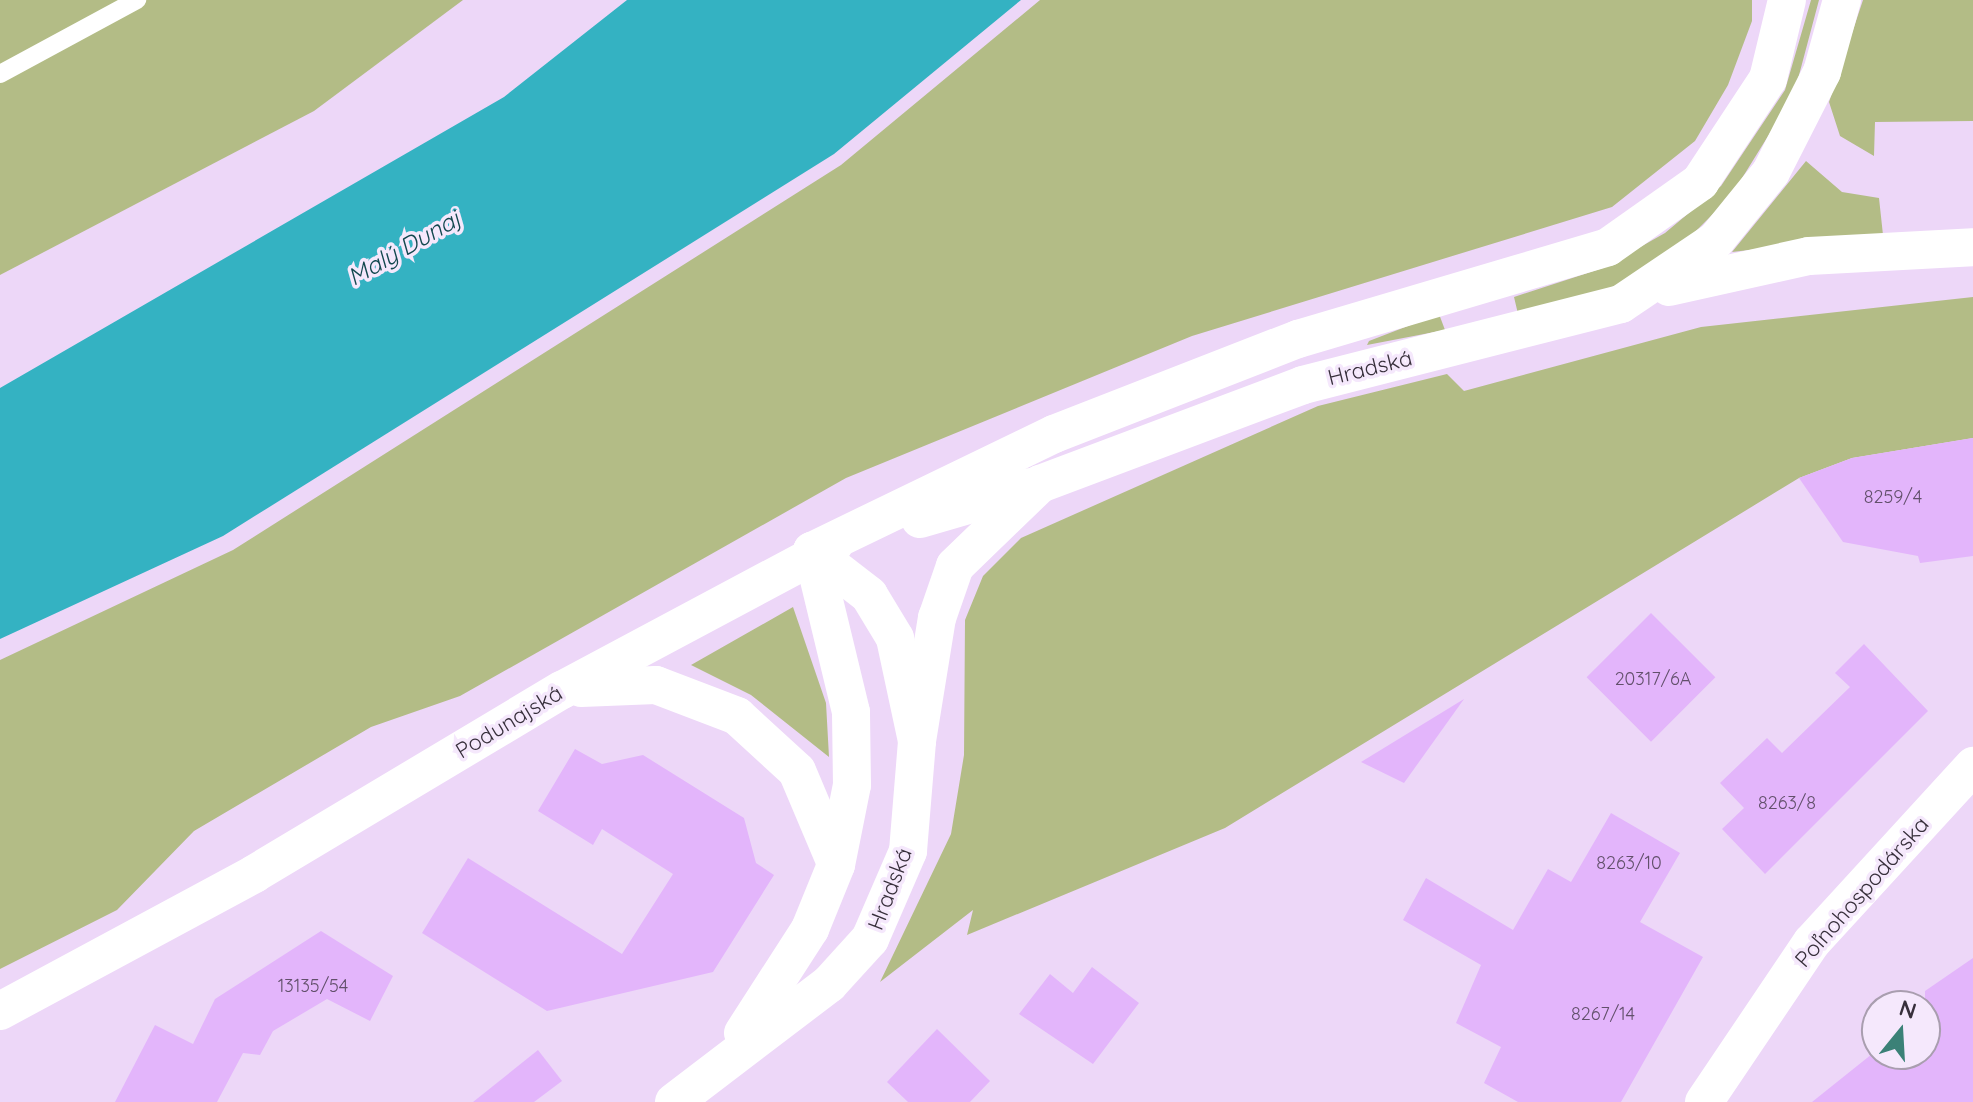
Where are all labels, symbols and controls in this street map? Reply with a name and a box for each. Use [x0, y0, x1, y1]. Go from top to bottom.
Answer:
water label: Malý Dunaj [342, 204, 466, 292]
street label: Hradská [1325, 345, 1415, 391]
house number: 8259/4 [1864, 486, 1922, 508]
house number: 20317/6A [1615, 668, 1691, 690]
street label: Podunajská [451, 680, 567, 764]
house number: 8263/8 [1758, 792, 1816, 814]
street label: Poľnohospodárska [1789, 811, 1935, 973]
street label: Hradská [862, 844, 918, 934]
house number: 8263/10 [1596, 852, 1662, 874]
house number: 13135/54 [278, 975, 348, 997]
north arrow [1861, 990, 1941, 1070]
text: N [1896, 993, 1920, 1025]
house number: 8267/14 [1571, 1003, 1635, 1025]

